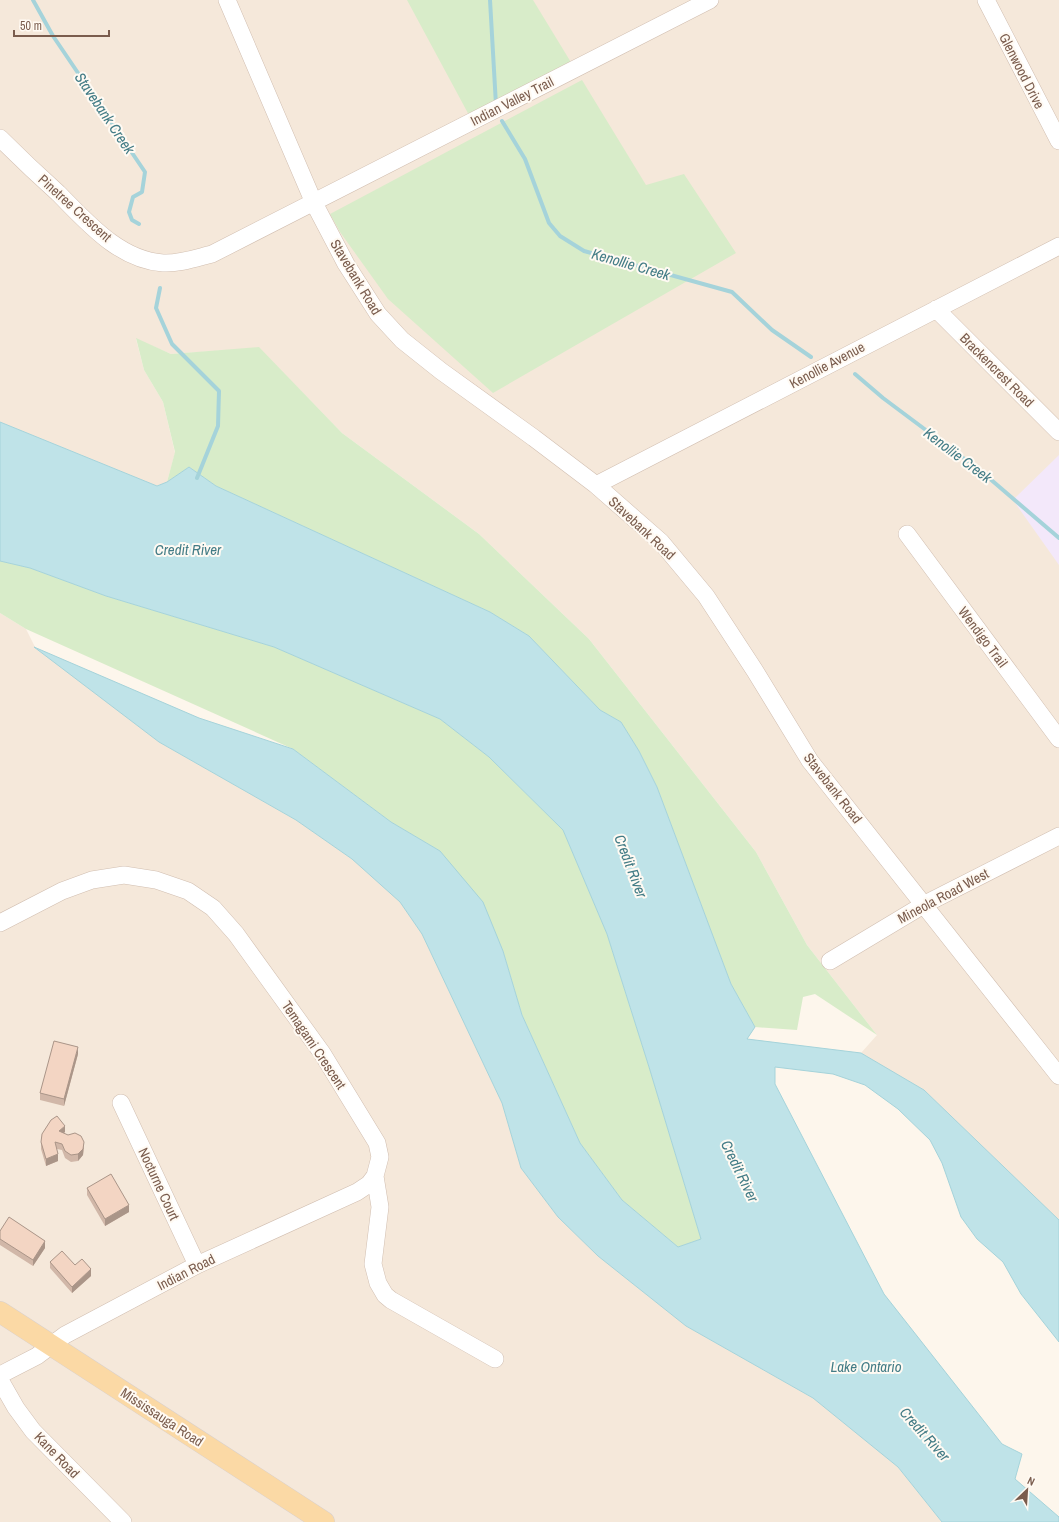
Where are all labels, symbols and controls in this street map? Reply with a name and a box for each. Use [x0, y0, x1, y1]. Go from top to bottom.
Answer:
scale bar [14, 12, 109, 38]
text: 50 m [20, 18, 42, 34]
street label: Glenwood Drive [995, 30, 1049, 112]
water label: Stavebank Creek [70, 68, 141, 159]
street label: Indian Valley Trail [467, 72, 557, 130]
street label: Pinetree Crescent [35, 170, 115, 246]
street label: Stavebank Road [326, 236, 386, 318]
water label: Kenollie Creek [589, 243, 673, 285]
street label: Brackencrest Road [956, 329, 1038, 411]
street label: Kenollie Avenue [786, 338, 868, 392]
water label: Kenollie Creek [919, 422, 997, 488]
street label: Stavebank Road [605, 492, 679, 564]
water label: Credit River [155, 539, 222, 560]
street label: Wendigo Trail [954, 603, 1012, 671]
street label: Stavebank Road [800, 749, 866, 827]
water label: Credit River [609, 831, 653, 902]
street label: Mineola Road West [894, 864, 992, 928]
street label: Temagami Crescent [278, 997, 350, 1093]
water label: Credit River [716, 1137, 764, 1206]
street label: Nocturne Court [134, 1145, 184, 1223]
street label: Indian Road [154, 1250, 218, 1294]
water label: Lake Ontario [830, 1356, 902, 1377]
street label: Mississauga Road [117, 1384, 207, 1450]
water label: Credit River [895, 1402, 956, 1466]
street label: Kane Road [31, 1428, 83, 1482]
north arrow [1007, 1470, 1047, 1510]
text: N [1025, 1473, 1037, 1489]

